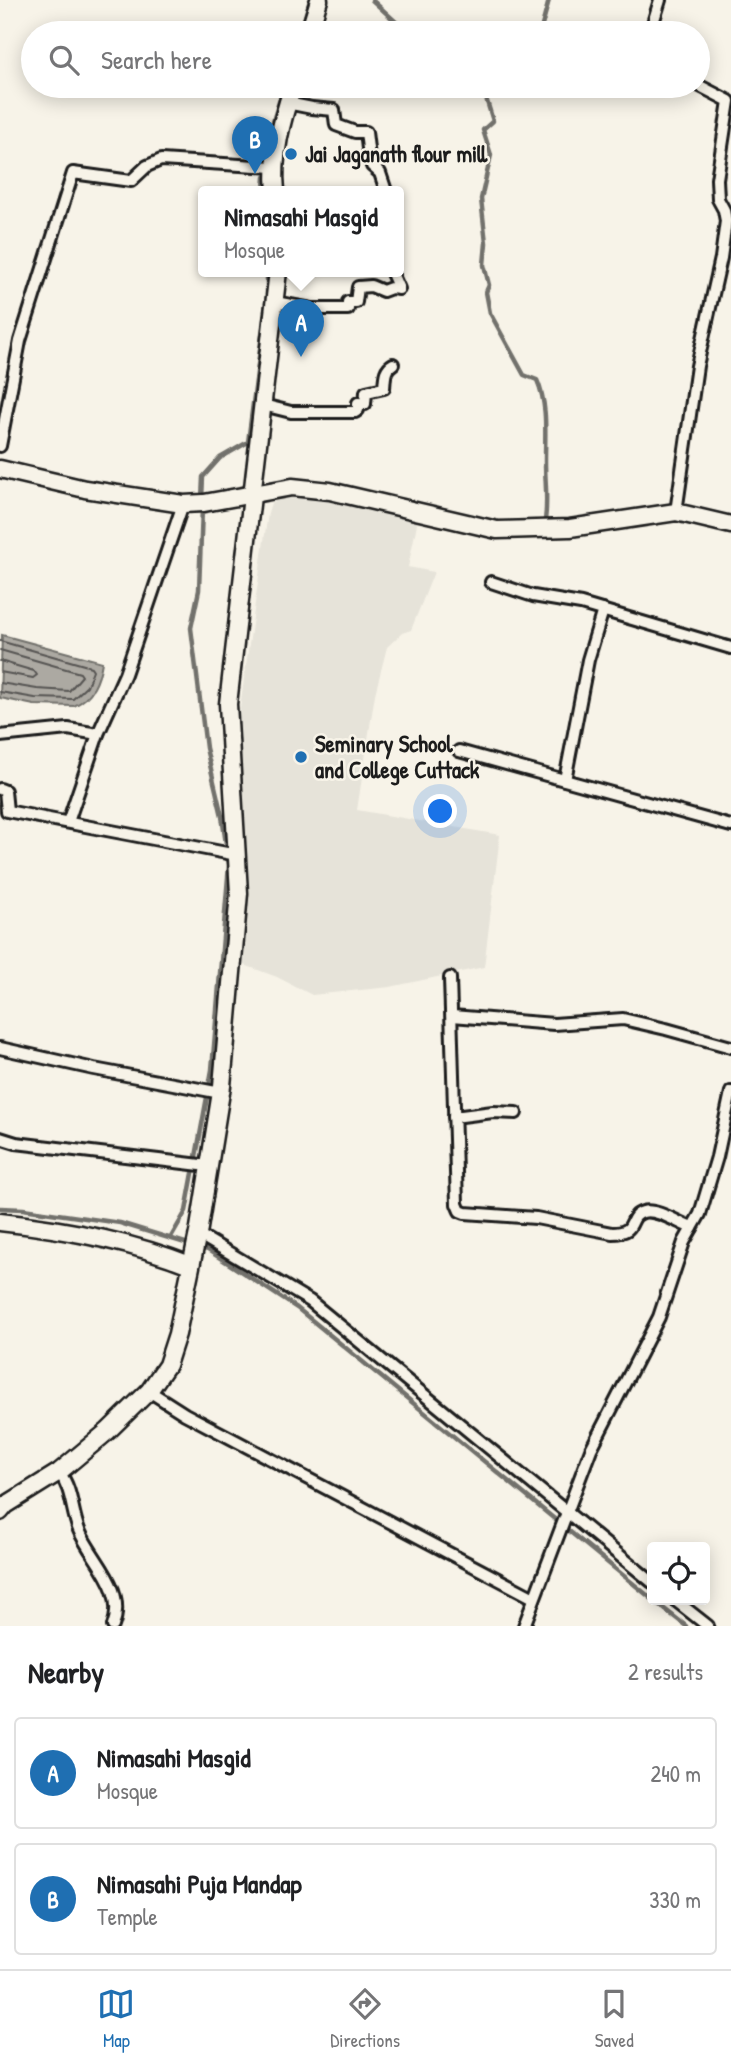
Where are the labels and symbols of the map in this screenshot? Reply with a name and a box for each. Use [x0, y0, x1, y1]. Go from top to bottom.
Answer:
pin: B [232, 116, 278, 174]
place label: Jai Jaganath flour mill [305, 138, 488, 170]
marker: Jai Jaganath flour mill [283, 146, 299, 162]
pin: A [278, 299, 324, 357]
place label: Seminary School and College Cuttack [315, 728, 480, 786]
marker: Seminary School and College Cuttack [293, 749, 309, 765]
your location [423, 794, 457, 828]

